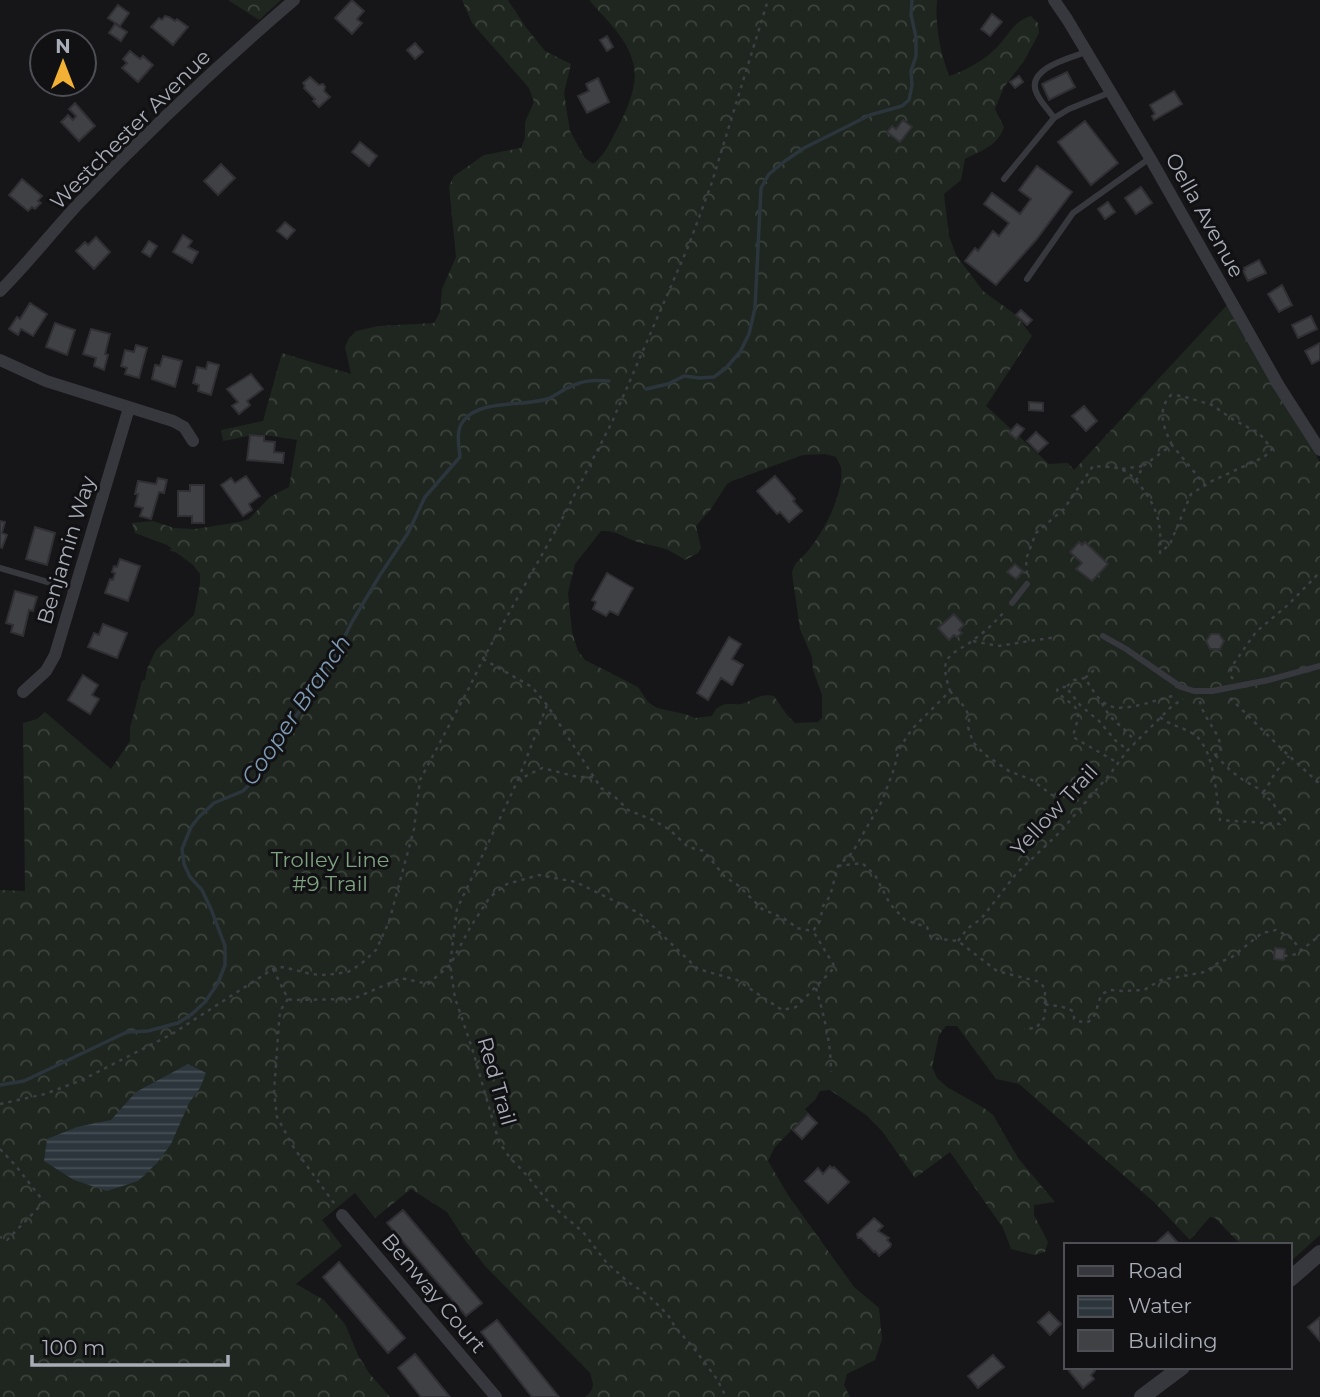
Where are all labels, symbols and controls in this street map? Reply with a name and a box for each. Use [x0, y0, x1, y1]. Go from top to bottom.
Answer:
north arrow [28, 28, 98, 98]
text: N [55, 35, 71, 58]
street label: Westchester Avenue [45, 44, 215, 214]
street label: Oella Avenue [1160, 148, 1250, 282]
street label: Benjamin Way [32, 472, 101, 627]
water label: Cooper Branch [235, 629, 357, 791]
street label: Yellow Trail [1005, 759, 1103, 861]
park label: Trolley Line #9 Trail [271, 847, 389, 896]
street label: Red Trail [472, 1034, 522, 1128]
street label: Benway Court [377, 1228, 491, 1358]
legend [1064, 1243, 1292, 1369]
text: Road [1128, 1258, 1183, 1283]
text: Water [1128, 1293, 1192, 1318]
scale bar [32, 1324, 228, 1368]
text: Building [1128, 1328, 1218, 1353]
text: 100 m [42, 1335, 105, 1360]

